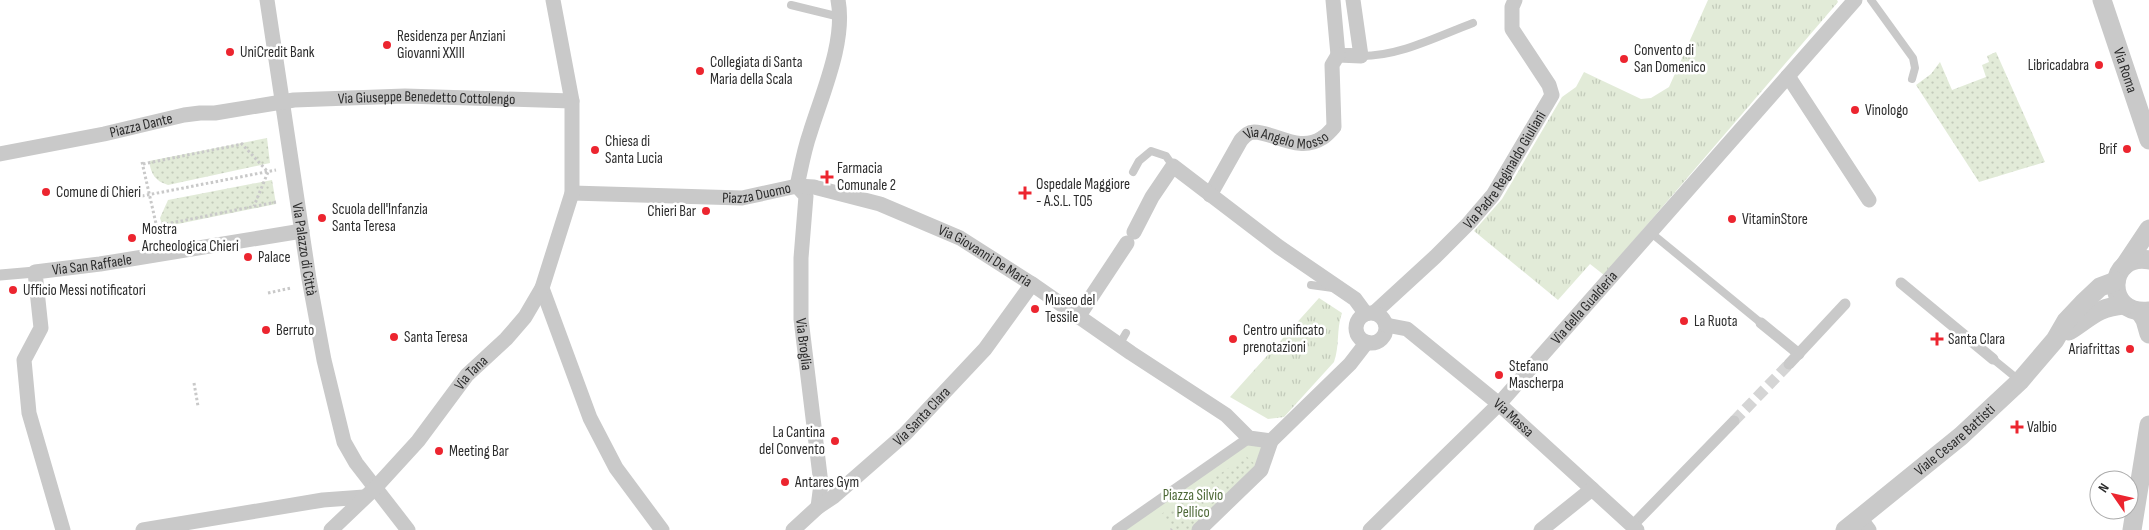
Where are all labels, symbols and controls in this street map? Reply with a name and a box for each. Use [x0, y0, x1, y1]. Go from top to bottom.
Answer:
place label: Residenza per Anziani Giovanni XXIII [397, 27, 506, 63]
marker: Residenza per Anziani Giovanni XXIII [381, 39, 393, 51]
place label: Convento di San Domenico [1634, 41, 1706, 77]
place label: UniCredit Bank [240, 43, 315, 62]
street label: Via Roma [2109, 45, 2142, 95]
marker: UniCredit Bank [224, 46, 236, 58]
place label: Collegiata di Santa Maria della Scala [710, 53, 803, 89]
marker: Convento di San Domenico [1618, 53, 1630, 65]
place label: Libricadabra [2028, 56, 2089, 75]
marker: Libricadabra [2093, 59, 2105, 71]
marker: Collegiata di Santa Maria della Scala [694, 65, 706, 77]
street label: Via Giuseppe Benedetto Cottolengo [337, 86, 516, 109]
place label: Vinologo [1865, 101, 1908, 120]
marker: Vinologo [1849, 104, 1861, 116]
street label: Via Padre Reginaldo Giuliani [1459, 107, 1550, 233]
street label: Piazza Dante [108, 109, 174, 142]
street label: Via Angelo Mosso [1240, 122, 1332, 153]
place label: Chiesa di Santa Lucia [605, 132, 663, 168]
place label: Brif [2099, 140, 2118, 159]
marker: Brif [2121, 143, 2133, 155]
marker: Chiesa di Santa Lucia [589, 144, 601, 156]
place label: Farmacia Comunale 2 [837, 159, 896, 195]
marker: Farmacia Comunale 2 [821, 171, 833, 183]
place label: Ospedale Maggiore - A.S.L. TO5 [1036, 175, 1130, 211]
street label: Piazza Duomo [722, 178, 793, 208]
place label: Comune di Chieri [56, 183, 141, 202]
marker: Comune di Chieri [40, 186, 52, 198]
marker: Ospedale Maggiore - A.S.L. TO5 [1018, 186, 1032, 200]
place label: Scuola dell'Infanzia Santa Teresa [332, 200, 428, 236]
street label: Via Palazzo di Città [288, 201, 321, 297]
place label: Chieri Bar [647, 202, 697, 221]
marker: Chieri Bar [700, 205, 712, 217]
place label: VitaminStore [1742, 210, 1808, 229]
marker: Scuola dell'Infanzia Santa Teresa [316, 212, 328, 224]
marker: VitaminStore [1726, 213, 1738, 225]
place label: Mostra Archeologica Chieri [141, 220, 239, 256]
street label: Via Giovanni De Maria [935, 220, 1036, 291]
marker: Mostra Archeologica Chieri [126, 232, 138, 244]
place label: Palace [258, 248, 290, 267]
street label: Via San Raffaele [51, 249, 133, 279]
marker: Palace [242, 251, 254, 263]
street label: Via della Gualderia [1547, 267, 1622, 348]
place label: Ufficio Messi notificatori [23, 281, 146, 300]
marker: Ufficio Messi notificatori [7, 284, 19, 296]
place label: Museo del Tessile [1045, 291, 1095, 327]
marker: Museo del Tessile [1029, 303, 1041, 315]
place label: La Ruota [1694, 312, 1738, 331]
marker: La Ruota [1678, 315, 1690, 327]
street label: Via Broglia [791, 317, 817, 372]
place label: Berruto [276, 321, 314, 340]
place label: Centro unificato prenotazioni [1243, 321, 1324, 357]
marker: Berruto [260, 324, 272, 336]
place label: Santa Teresa [404, 328, 468, 347]
place label: Santa Clara [1948, 330, 2005, 349]
marker: Santa Teresa [388, 331, 400, 343]
marker: Santa Clara [1930, 332, 1944, 346]
marker: Centro unificato prenotazioni [1227, 333, 1239, 345]
place label: Ariafrittas [2068, 340, 2120, 359]
marker: Ariafrittas [2124, 343, 2136, 355]
street label: Via Tana [450, 351, 492, 394]
place label: Stefano Mascherpa [1509, 357, 1564, 393]
marker: Stefano Mascherpa [1493, 369, 1505, 381]
street label: Via Santa Clara [889, 382, 954, 450]
street label: Via Massa [1490, 394, 1538, 441]
street label: Viale Cesare Battisti [1910, 400, 1999, 480]
place label: Valbio [2027, 418, 2057, 437]
marker: Valbio [2011, 421, 2023, 433]
place label: La Cantina del Convento [759, 423, 825, 459]
marker: La Cantina del Convento [829, 435, 841, 447]
place label: Meeting Bar [449, 442, 510, 461]
marker: Meeting Bar [433, 445, 445, 457]
north arrow [2089, 470, 2139, 520]
place label: Antares Gym [794, 473, 859, 492]
marker: Antares Gym [779, 476, 791, 488]
text: N [2094, 480, 2113, 496]
park label: Piazza Silvio Pellico [1163, 486, 1223, 522]

